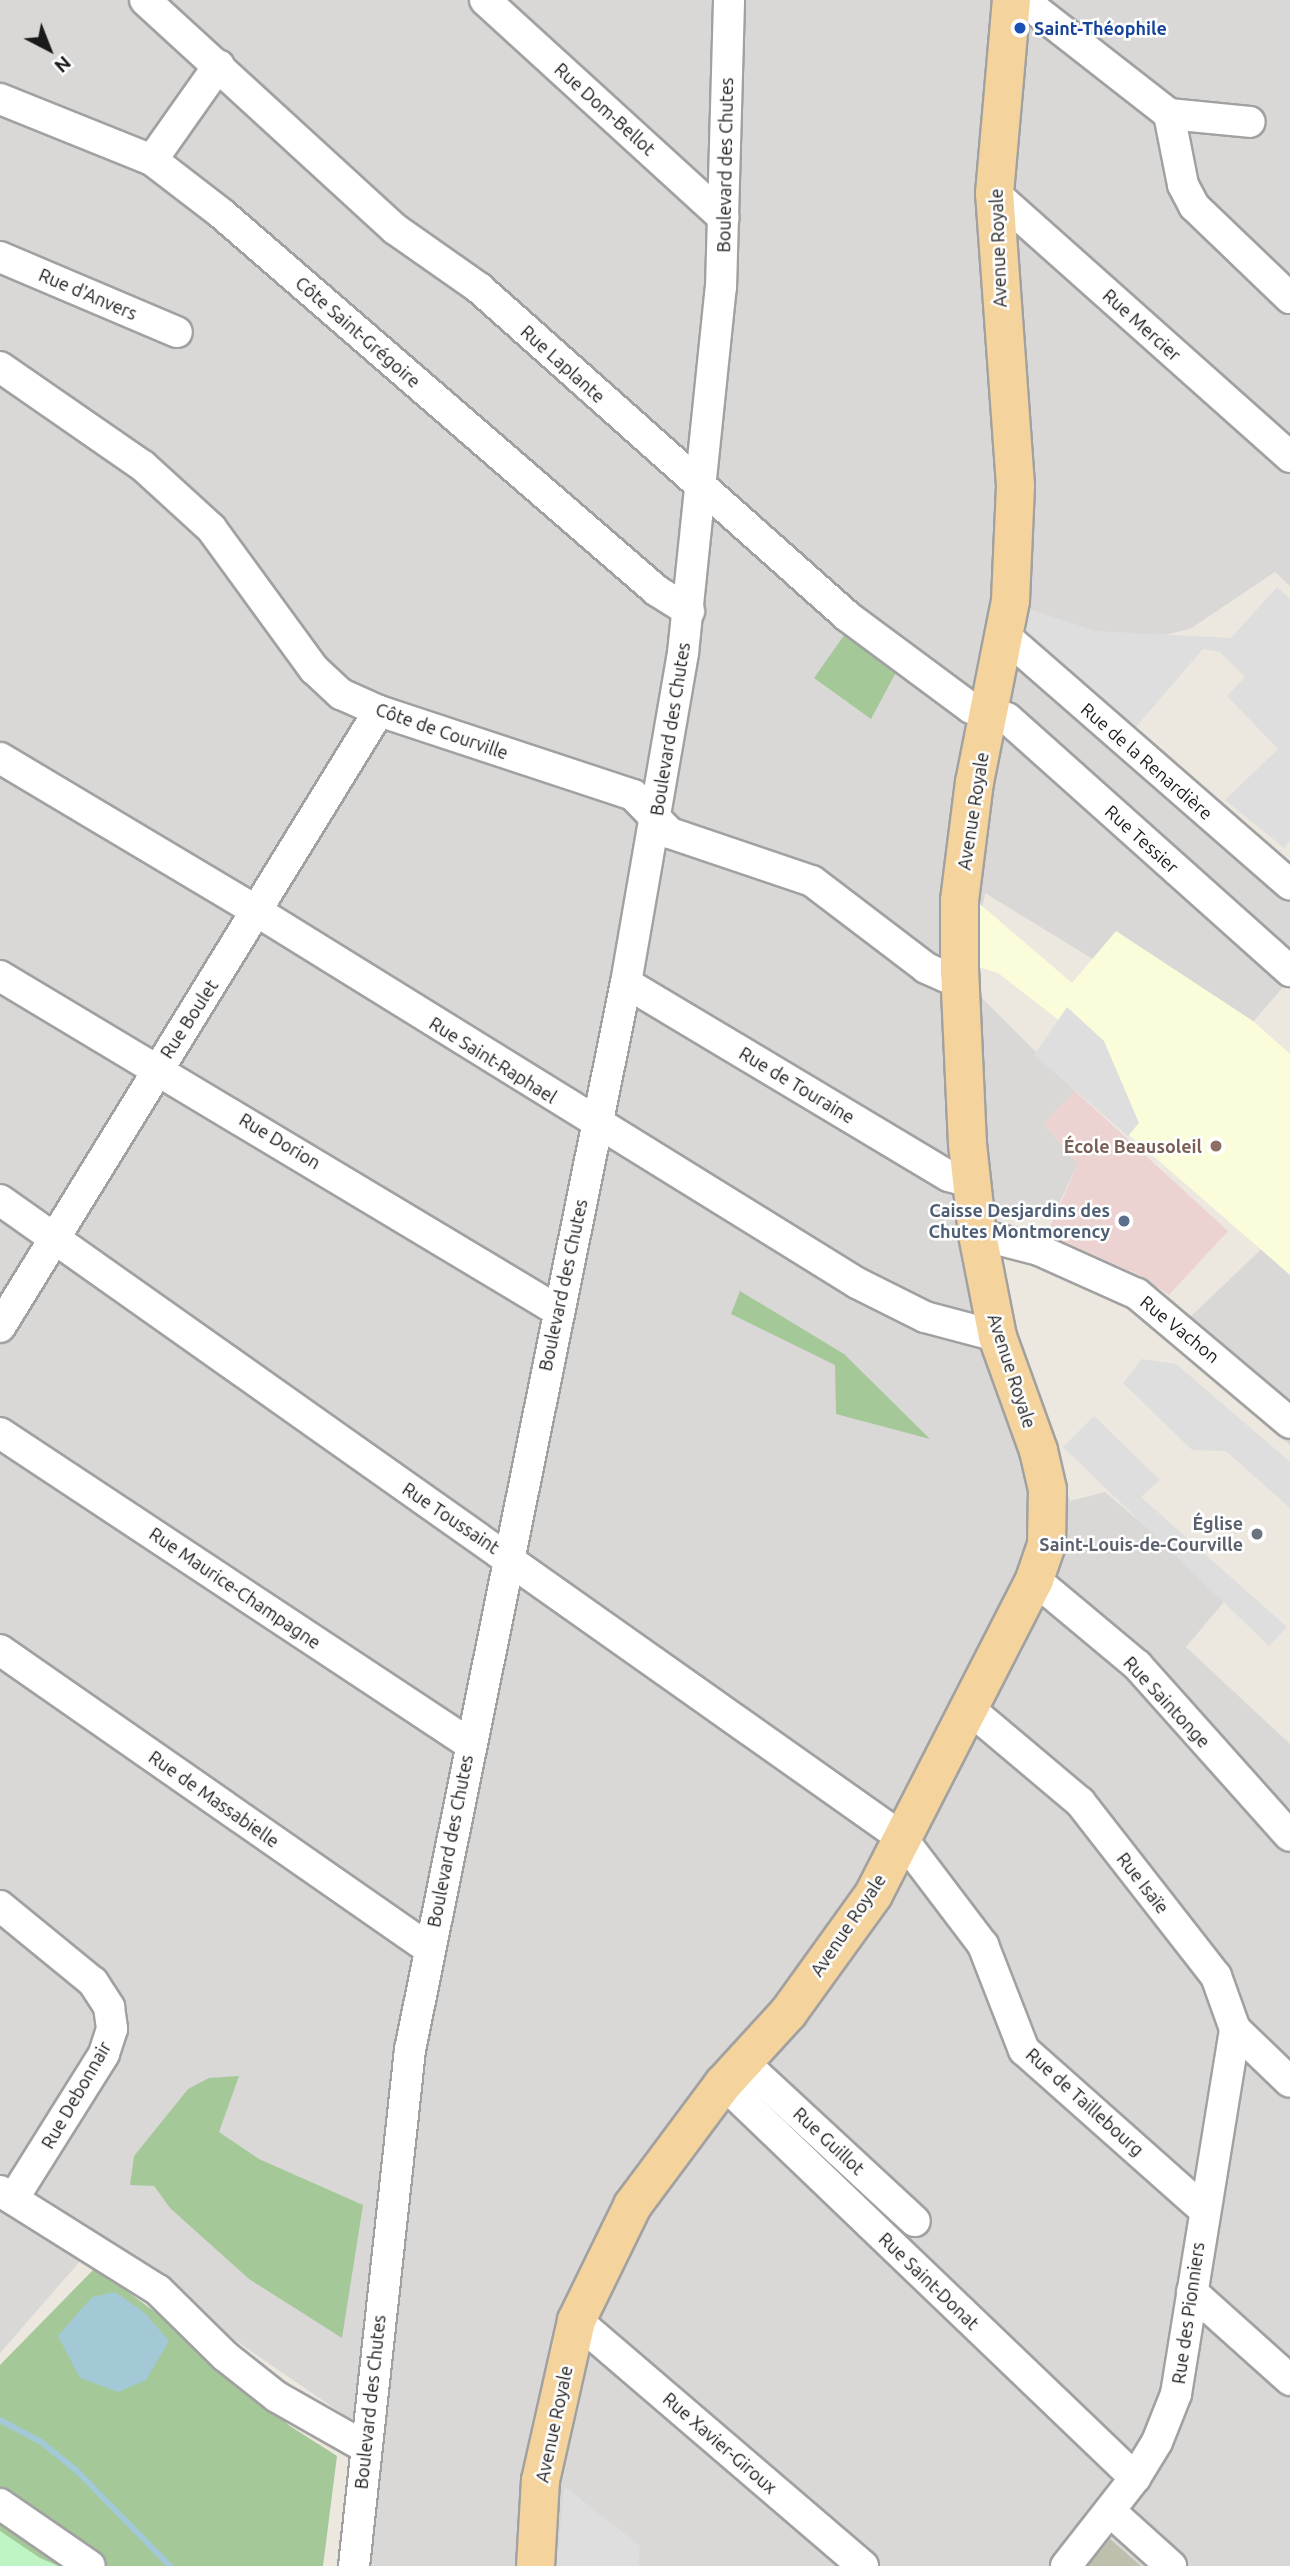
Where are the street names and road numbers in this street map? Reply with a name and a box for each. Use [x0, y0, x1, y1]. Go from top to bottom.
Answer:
street label: Rue Dom-Bellot [550, 58, 660, 160]
street label: Boulevard des Chutes [713, 77, 737, 253]
street label: Avenue Royale [985, 188, 1011, 308]
street label: Rue d'Anvers [36, 264, 140, 324]
street label: Côte Saint-Grégoire [291, 272, 425, 392]
street label: Rue Mercier [1099, 284, 1185, 366]
street label: Rue Laplante [516, 321, 610, 407]
street label: Boulevard des Chutes [646, 641, 694, 817]
street label: Côte de Courville [373, 698, 511, 764]
street label: Rue de la Renardière [1077, 698, 1217, 824]
street label: Avenue Royale [953, 751, 993, 871]
street label: Rue Tessier [1101, 800, 1183, 878]
street label: Rue Boulet [156, 976, 222, 1062]
street label: Rue Saint-Raphael [425, 1012, 561, 1108]
street label: Rue de Touraine [735, 1042, 859, 1128]
street label: Rue Dorion [236, 1108, 324, 1174]
street label: Boulevard des Chutes [534, 1197, 592, 1373]
street label: Rue Vachon [1136, 1291, 1224, 1367]
street label: Avenue Royale [983, 1311, 1041, 1431]
street label: Rue Toussaint [398, 1478, 504, 1558]
street label: Rue Maurice-Champagne [145, 1523, 325, 1653]
street label: Rue Saintonge [1119, 1652, 1215, 1752]
street label: Rue de Massabielle [145, 1746, 283, 1852]
street label: Boulevard des Chutes [423, 1753, 477, 1929]
street label: Rue Isaïe [1112, 1848, 1174, 1918]
street label: Avenue Royale [806, 1870, 890, 1980]
street label: Rue Debonnair [37, 2038, 115, 2152]
street label: Rue de Taillebourg [1022, 2043, 1148, 2161]
street label: Rue Guillot [789, 2103, 869, 2179]
street label: Rue Saint-Donat [875, 2228, 983, 2334]
street label: Rue des Pionniers [1167, 2241, 1209, 2385]
street label: Boulevard des Chutes [350, 2314, 390, 2490]
street label: Avenue Royale [531, 2364, 577, 2484]
street label: Rue Xavier-Giroux [659, 2388, 781, 2498]

